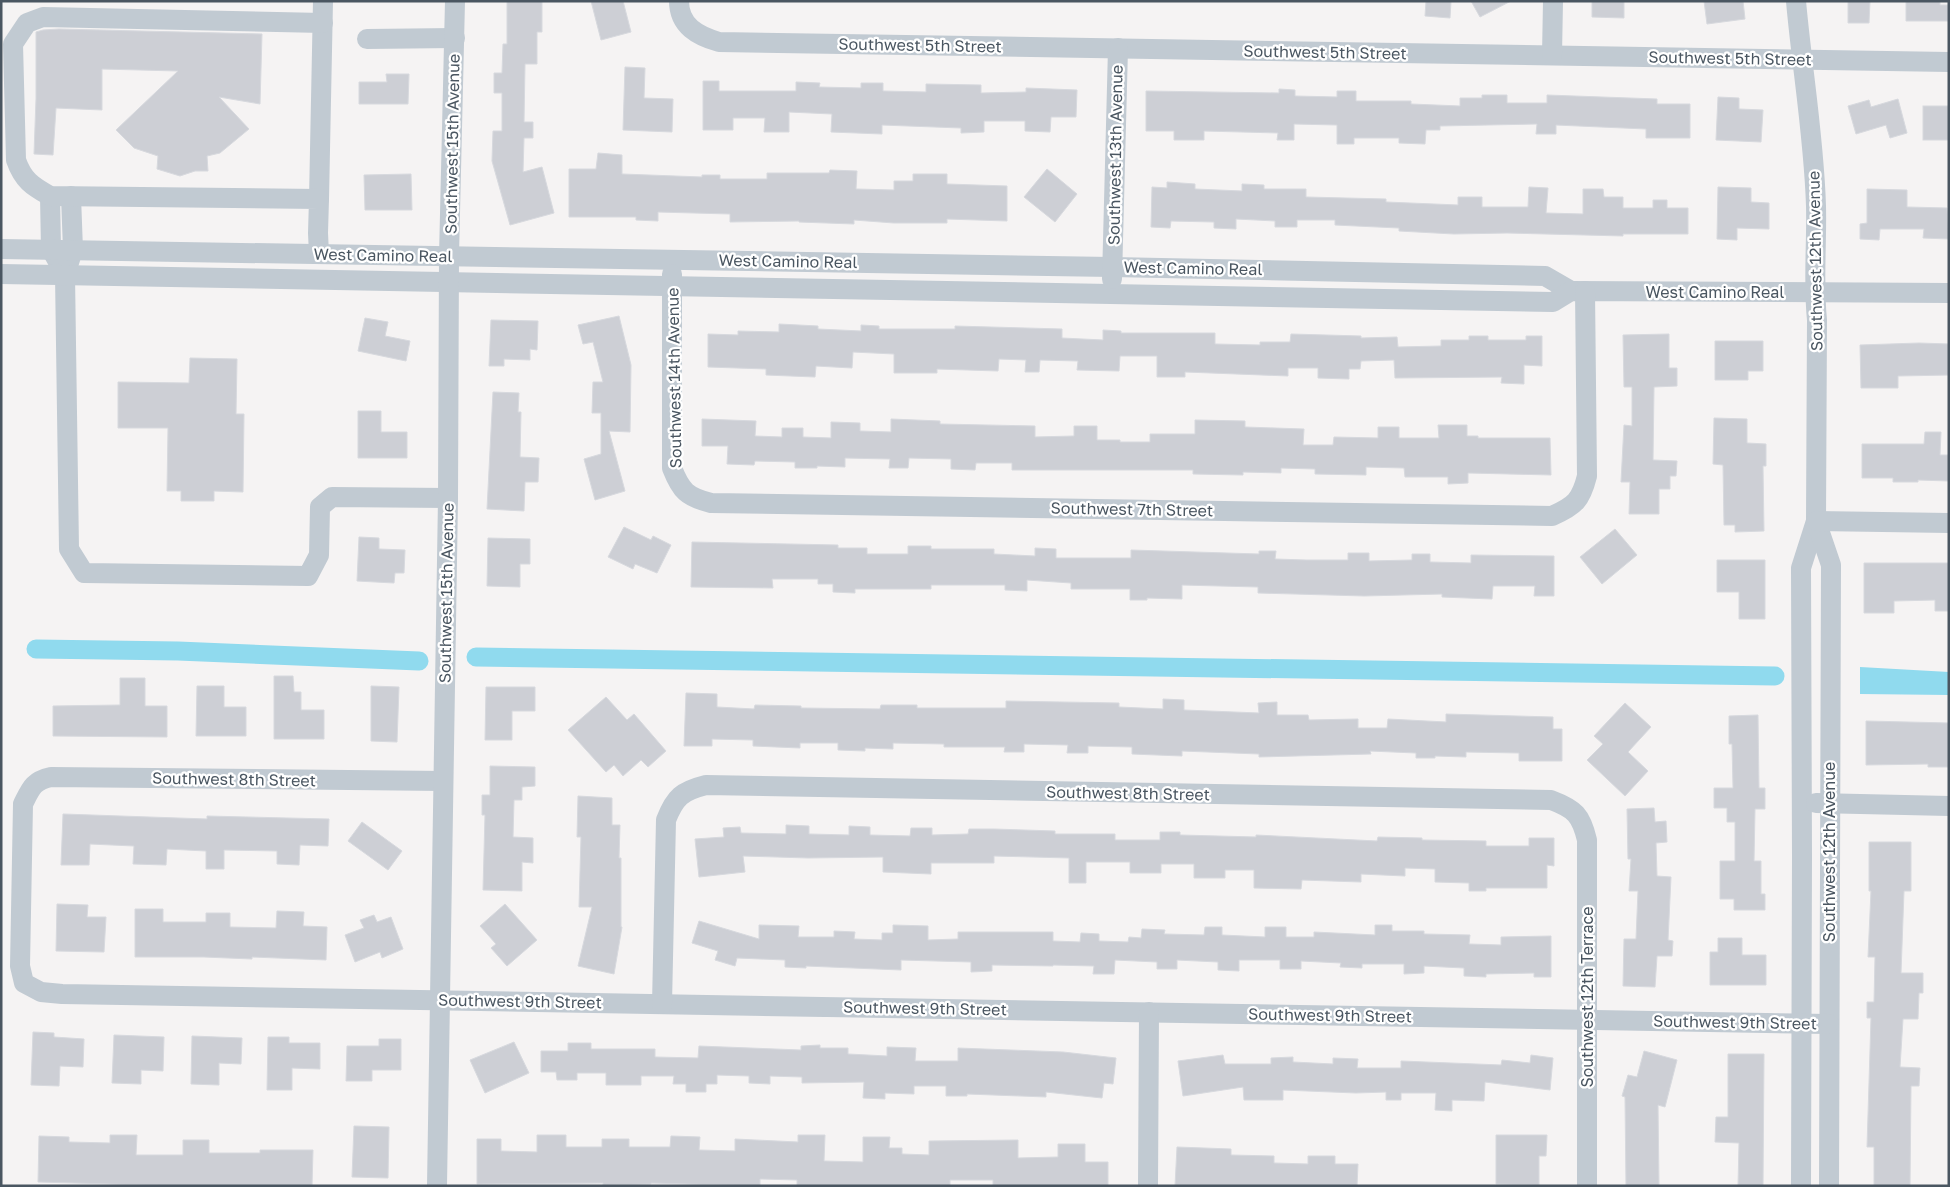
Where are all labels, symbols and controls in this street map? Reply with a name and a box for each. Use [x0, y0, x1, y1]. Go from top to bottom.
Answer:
street label: Southwest 5th Street [838, 34, 1002, 56]
street label: Southwest 5th Street [1243, 41, 1407, 63]
street label: Southwest 5th Street [1648, 47, 1812, 69]
street label: Southwest 15th Avenue [440, 54, 464, 234]
street label: Southwest 13th Avenue [1103, 65, 1127, 245]
street label: Southwest 12th Avenue [1803, 171, 1827, 351]
street label: West Camino Real [313, 244, 453, 266]
street label: West Camino Real [718, 250, 858, 272]
street label: West Camino Real [1123, 257, 1263, 279]
street label: West Camino Real [1646, 282, 1784, 302]
street label: Southwest 14th Avenue [662, 287, 686, 469]
street label: Southwest 7th Street [1051, 498, 1213, 520]
street label: Southwest 15th Avenue [434, 503, 458, 683]
street label: Southwest 12th Avenue [1819, 762, 1839, 942]
street label: Southwest 8th Street [152, 768, 316, 790]
street label: Southwest 8th Street [1046, 782, 1210, 804]
street label: Southwest 12th Terrace [1577, 907, 1597, 1087]
street label: Southwest 9th Street [438, 990, 602, 1012]
street label: Southwest 9th Street [843, 997, 1007, 1019]
street label: Southwest 9th Street [1248, 1004, 1412, 1026]
street label: Southwest 9th Street [1653, 1011, 1817, 1033]

